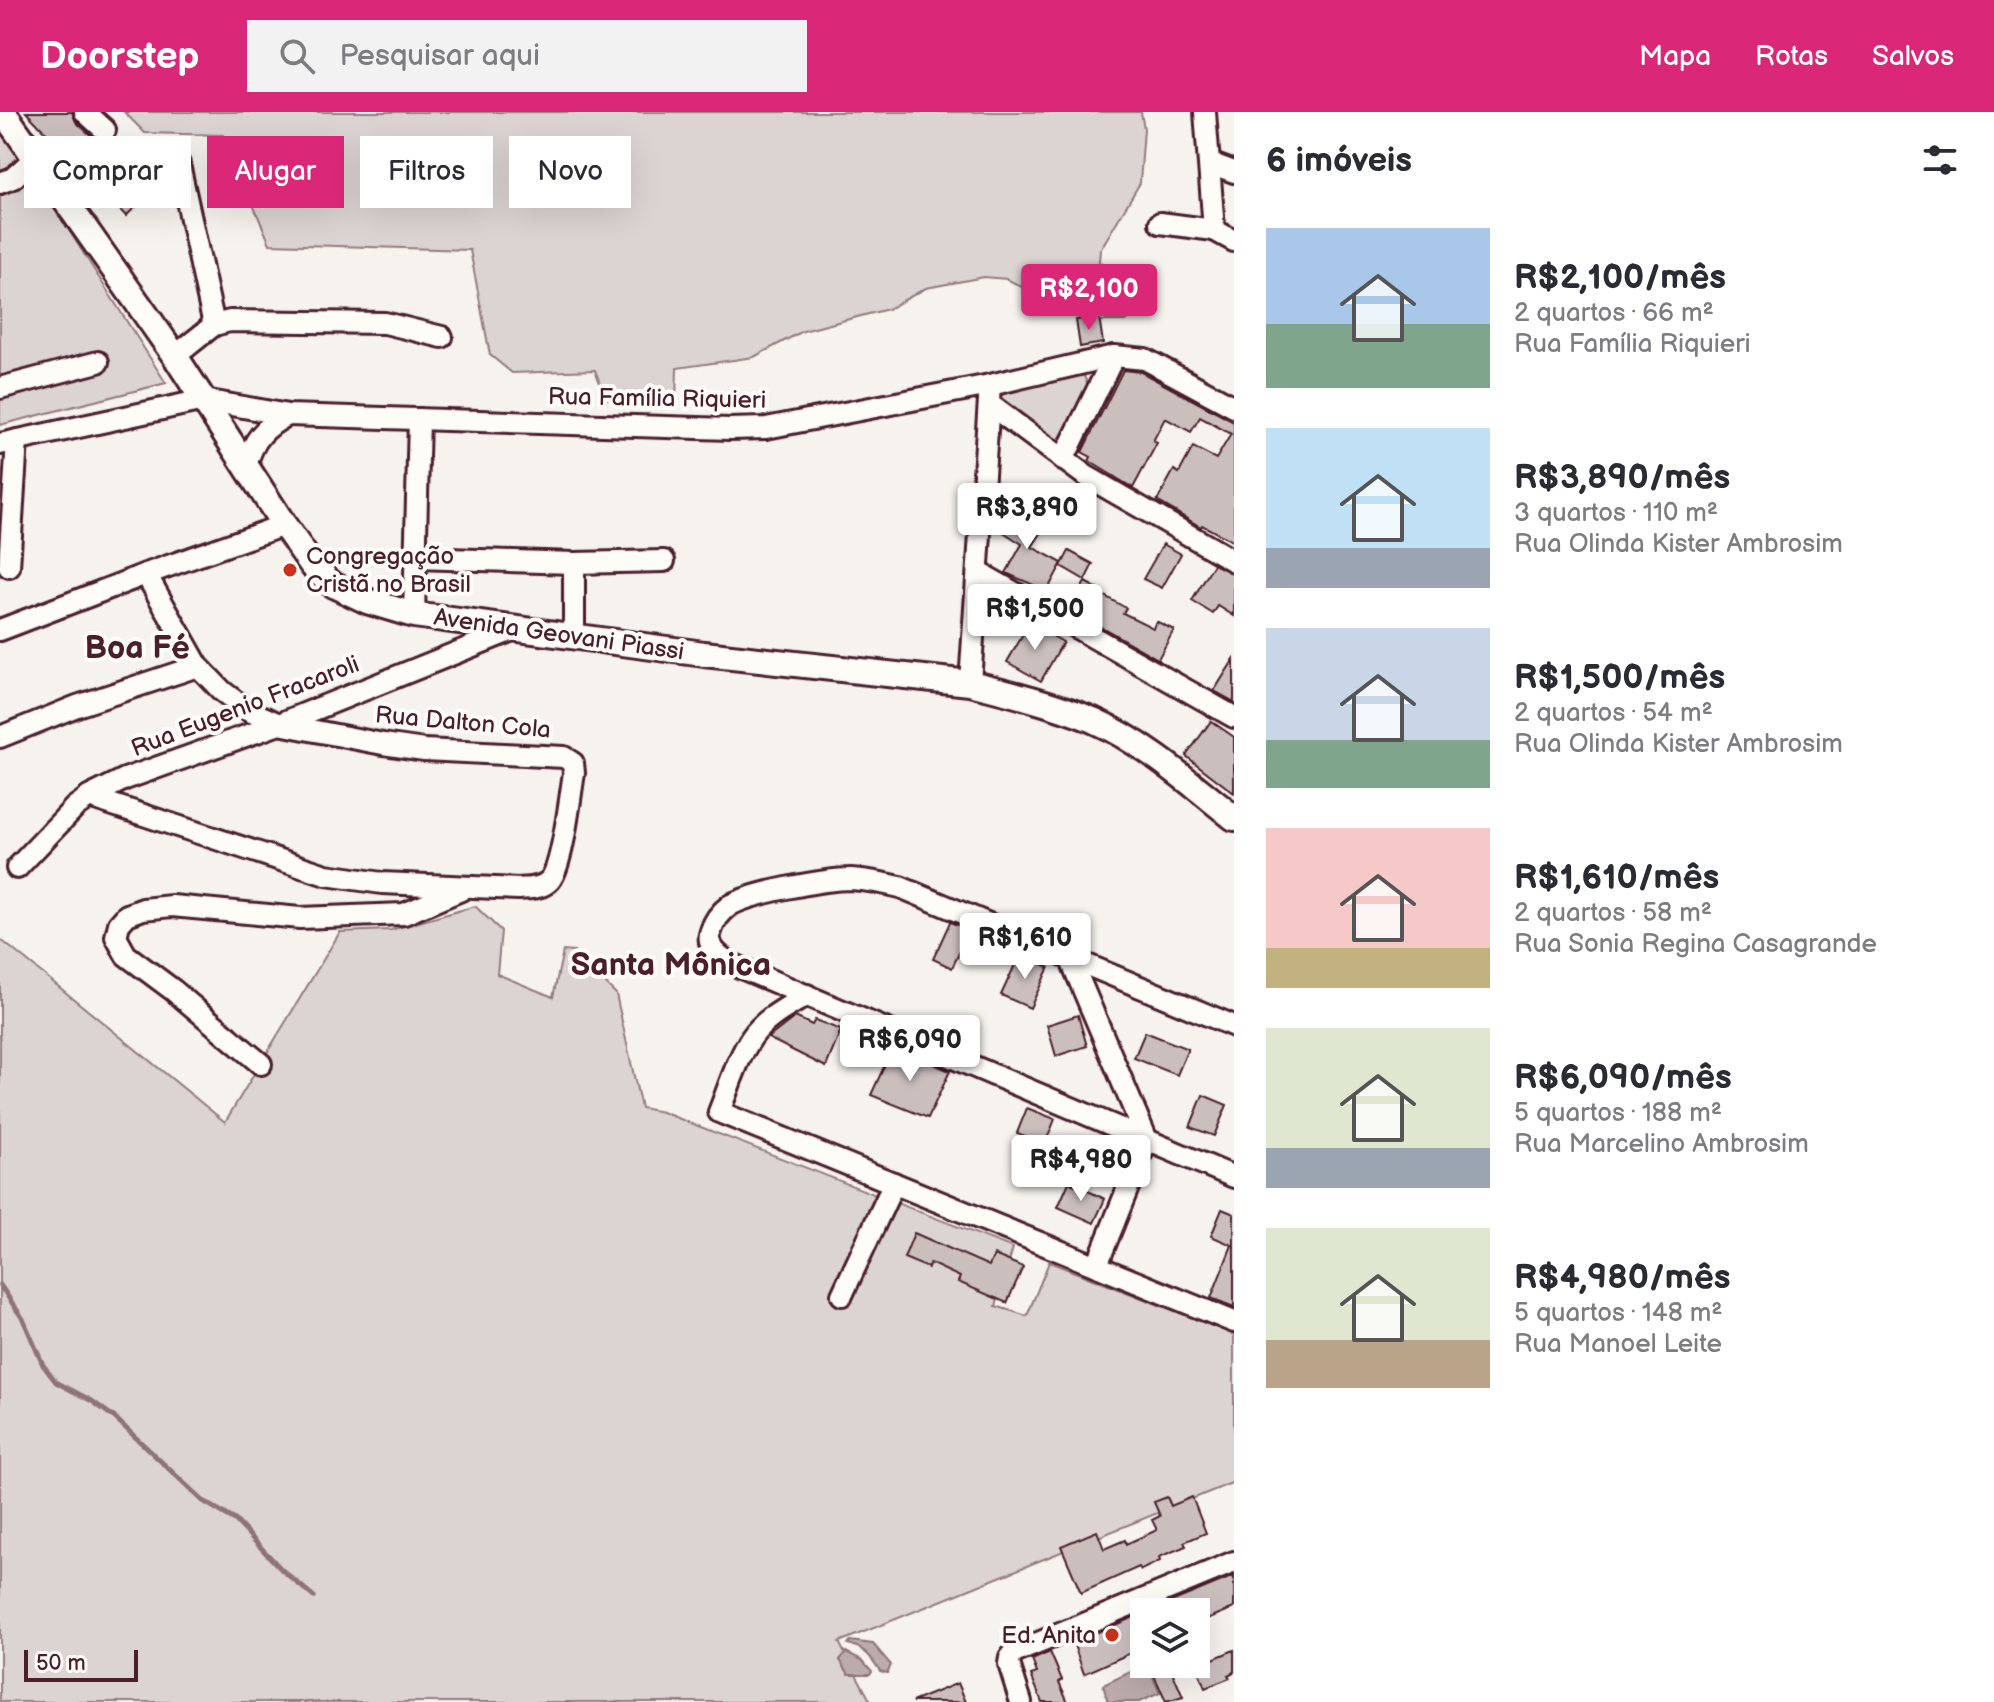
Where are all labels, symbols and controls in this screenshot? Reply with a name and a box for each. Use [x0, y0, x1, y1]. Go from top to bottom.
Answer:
search box [247, 20, 807, 92]
text: Doorstep [40, 34, 199, 79]
icon: search [275, 34, 319, 78]
text: Pesquisar aqui [339, 38, 540, 74]
text: Mapa [1639, 40, 1711, 73]
text: Rotas [1755, 40, 1828, 73]
text: Salvos [1872, 40, 1954, 73]
chip: Comprar [24, 136, 191, 208]
chip: Alugar [207, 136, 344, 208]
chip: Filtros [360, 136, 493, 208]
chip: Novo [509, 136, 631, 208]
icon: filters [1918, 138, 1962, 182]
text: 6 imóveis [1266, 140, 1412, 181]
text: R$2,100/mês [1514, 257, 1726, 298]
icon: home [1330, 260, 1426, 356]
pin: R$2,100 [1015, 264, 1163, 332]
text: R$2,100 [1039, 274, 1139, 305]
text: 2 quartos · 66 m² [1514, 298, 1714, 329]
text: Rua Família Riquieri [1514, 329, 1751, 360]
street label: Rua Família Riquieri [548, 382, 766, 415]
text: R$3,890/mês [1514, 457, 1730, 498]
icon: home [1330, 460, 1426, 556]
pin: R$3,890 [953, 483, 1101, 551]
text: R$3,890 [976, 493, 1078, 524]
text: 3 quartos · 110 m² [1514, 498, 1718, 529]
text: Rua Olinda Kister Ambrosim [1514, 529, 1843, 560]
place label: Congregação Cristã no Brasil [306, 542, 471, 599]
marker: Congregação Cristã no Brasil [281, 561, 299, 579]
pin: R$1,500 [961, 584, 1109, 652]
text: R$1,500 [985, 594, 1085, 625]
street label: Avenida Geovani Piassi [432, 603, 686, 666]
district label: Boa Fé [84, 629, 190, 668]
street label: Rua Eugenio Fracaroli [127, 650, 363, 763]
text: R$1,500/mês [1514, 657, 1725, 698]
icon: home [1330, 660, 1426, 756]
text: 2 quartos · 54 m² [1514, 698, 1713, 729]
street label: Rua Dalton Cola [374, 700, 552, 745]
text: Rua Olinda Kister Ambrosim [1514, 729, 1843, 760]
text: R$1,610/mês [1514, 857, 1719, 898]
icon: home [1330, 860, 1426, 956]
text: 2 quartos · 58 m² [1514, 898, 1712, 929]
pin: R$1,610 [951, 913, 1099, 981]
text: R$1,610 [978, 923, 1072, 954]
text: Rua Sonia Regina Casagrande [1514, 929, 1877, 960]
district label: Santa Mônica [571, 946, 771, 985]
pin: R$6,090 [836, 1015, 984, 1083]
text: R$6,090 [858, 1025, 962, 1056]
text: R$6,090/mês [1514, 1057, 1732, 1098]
icon: home [1330, 1060, 1426, 1156]
text: 5 quartos · 188 m² [1514, 1098, 1722, 1129]
text: Rua Marcelino Ambrosim [1514, 1129, 1809, 1160]
pin: R$4,980 [1007, 1135, 1155, 1203]
text: R$4,980 [1029, 1145, 1133, 1176]
text: R$4,980/mês [1514, 1257, 1730, 1298]
icon: home [1330, 1260, 1426, 1356]
text: 5 quartos · 148 m² [1514, 1298, 1723, 1329]
text: Rua Manoel Leite [1514, 1329, 1722, 1360]
map controls [1130, 1598, 1210, 1678]
button: layers [1130, 1598, 1210, 1678]
place label: Ed. Anita [1001, 1621, 1096, 1650]
marker: Ed. Anita [1103, 1626, 1121, 1644]
scale bar [24, 1646, 138, 1682]
text: 50 m [36, 1650, 86, 1677]

